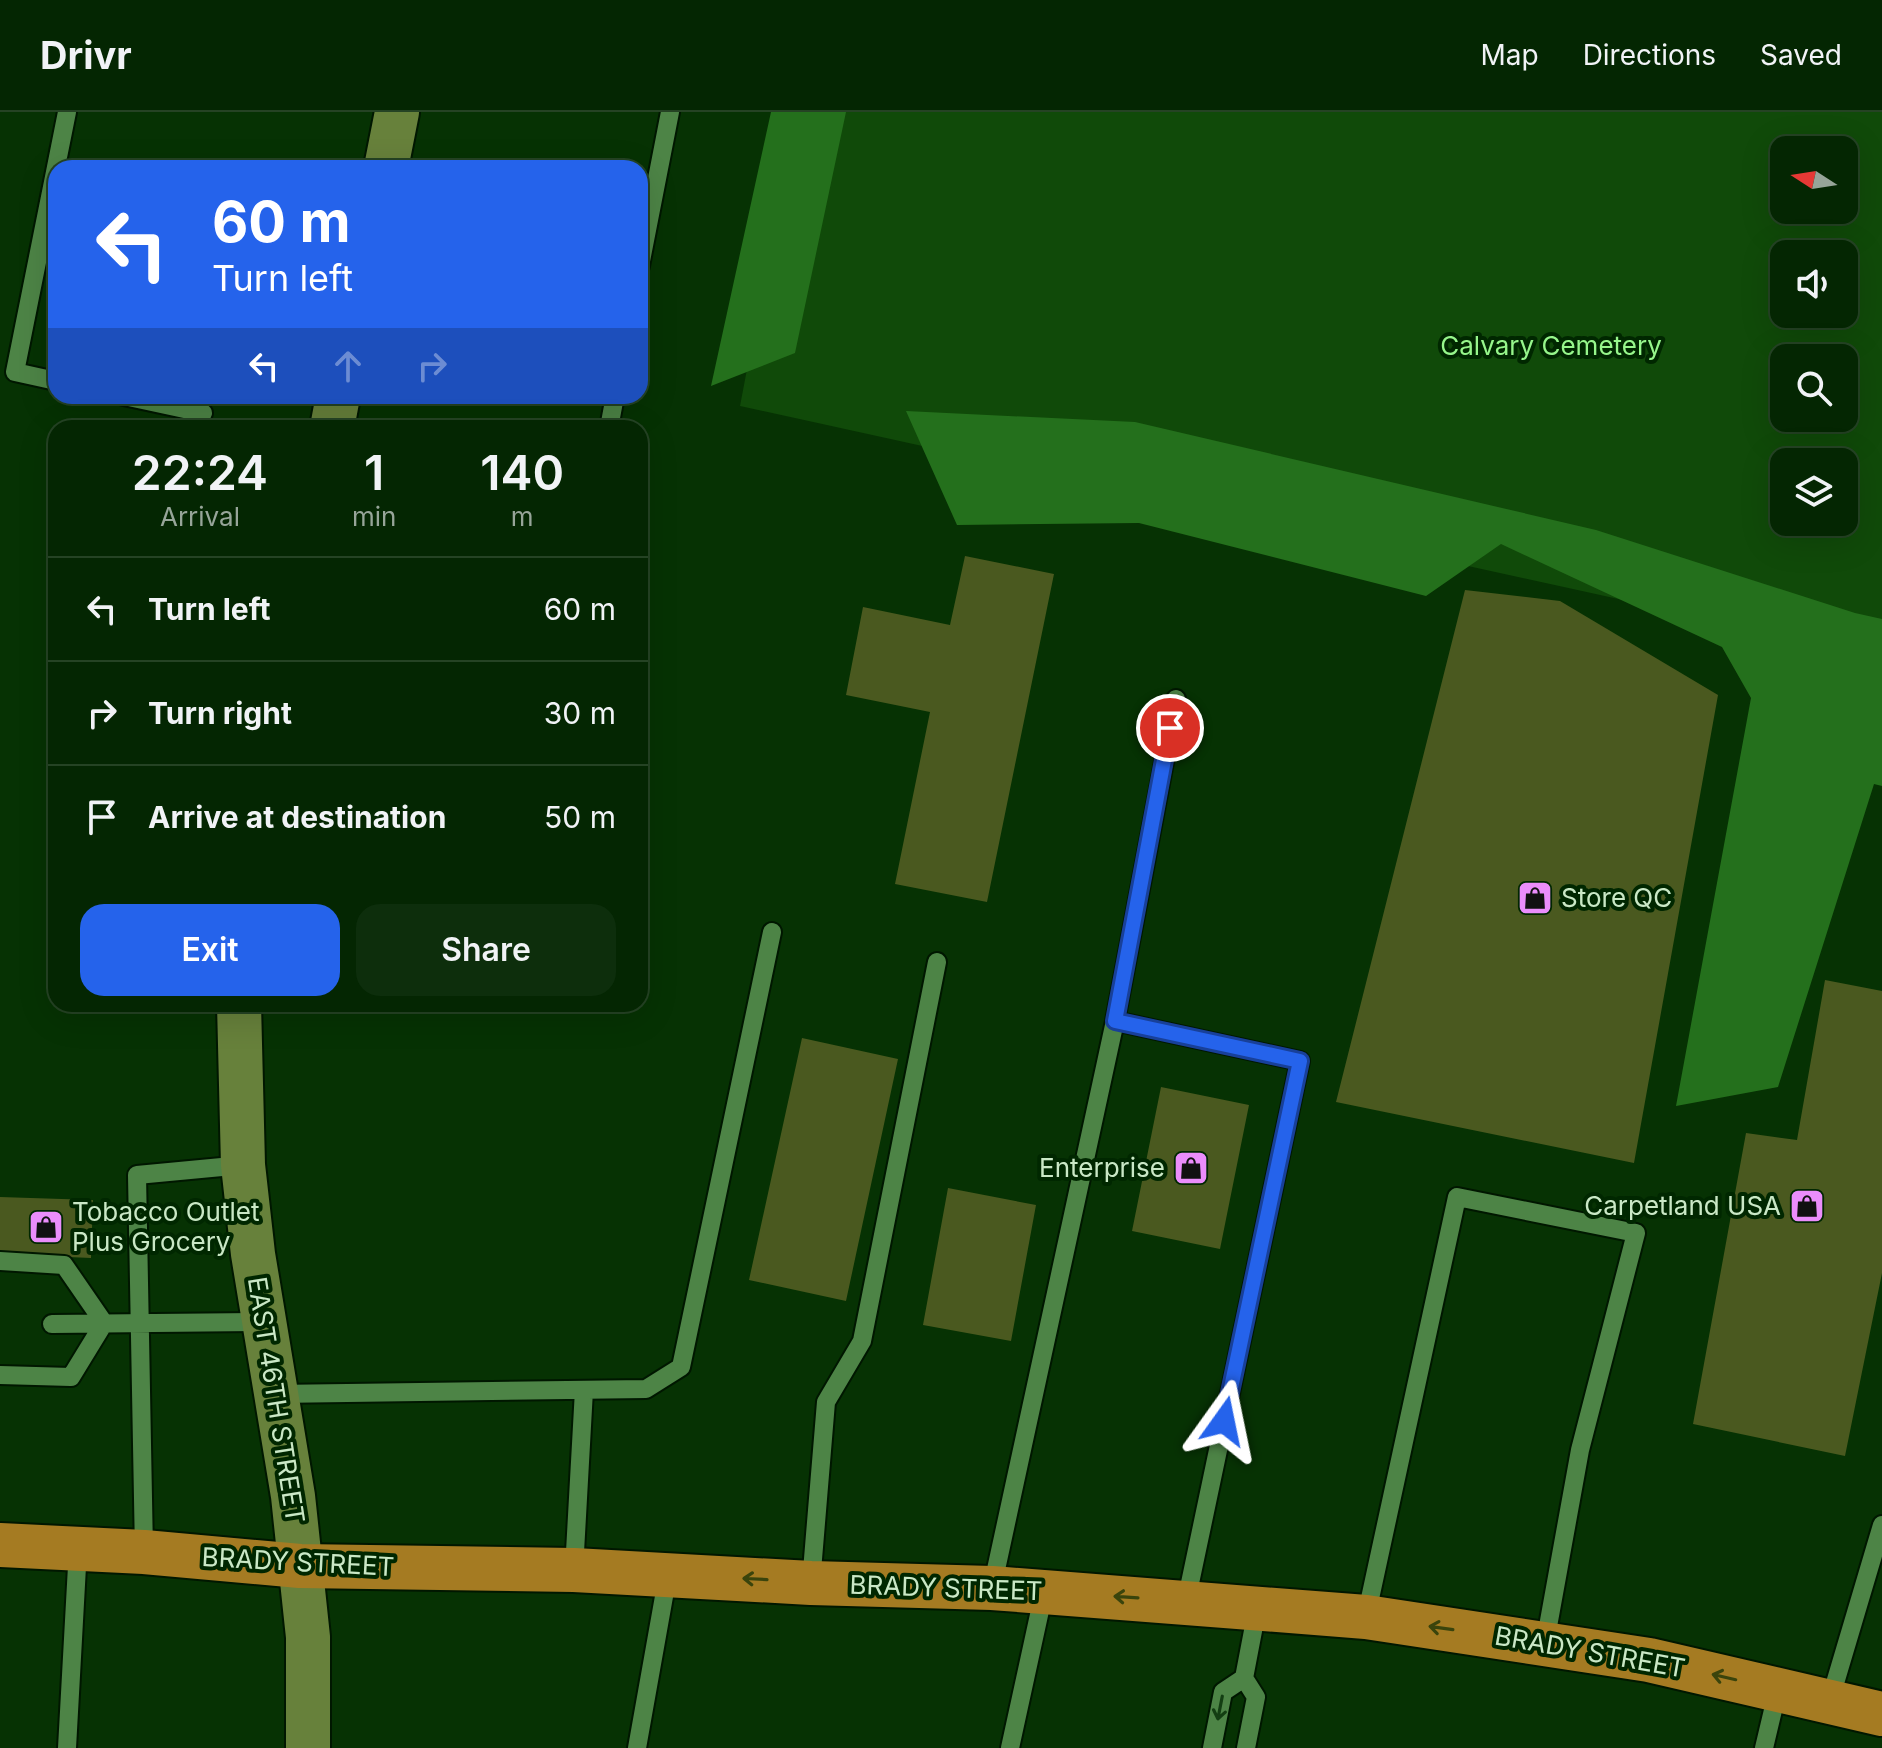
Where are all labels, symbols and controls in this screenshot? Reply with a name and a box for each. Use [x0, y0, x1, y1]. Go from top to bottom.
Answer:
text: Drivr [40, 32, 132, 78]
text: Map [1480, 38, 1539, 72]
text: Directions [1583, 38, 1716, 72]
text: Saved [1760, 38, 1842, 72]
north arrow [1770, 136, 1858, 224]
map controls [1770, 136, 1858, 536]
text: 60 m [212, 188, 351, 256]
icon: left [80, 192, 184, 296]
button: sound [1770, 240, 1858, 328]
text: Turn left [212, 256, 353, 300]
park label: Calvary Cemetery [1440, 330, 1662, 361]
icon: left [242, 344, 286, 388]
icon: ahead [326, 344, 370, 388]
icon: right [410, 344, 454, 388]
button: search [1770, 344, 1858, 432]
text: 22:24 [132, 443, 268, 502]
text: 1 [364, 443, 384, 502]
text: 140 [480, 443, 564, 502]
button: layers [1770, 448, 1858, 536]
text: Arrival [160, 501, 240, 532]
text: min [352, 501, 396, 532]
text: m [511, 501, 534, 532]
icon: left [80, 587, 124, 631]
text: Turn left [148, 591, 270, 627]
text: 60 m [544, 591, 616, 627]
icon: right [80, 691, 124, 735]
pin [1136, 694, 1204, 762]
text: Turn right [148, 695, 292, 731]
text: 30 m [544, 695, 616, 731]
icon: arrive [1148, 706, 1192, 750]
icon: arrive [80, 795, 124, 839]
text: Arrive at destination [148, 799, 446, 835]
text: 50 m [544, 799, 616, 835]
shop icon: Store QC [1516, 879, 1554, 917]
place label: Store QC [1561, 882, 1672, 913]
button: Exit [80, 904, 340, 996]
button: Share [356, 904, 616, 996]
shop icon: Enterprise [1172, 1149, 1210, 1187]
place label: Enterprise [1039, 1152, 1165, 1183]
shop icon: Carpetland USA [1788, 1187, 1826, 1225]
place label: Carpetland USA [1584, 1190, 1781, 1221]
place label: Tobacco Outlet Plus Grocery [72, 1196, 259, 1257]
shop icon: Tobacco Outlet Plus Grocery [27, 1208, 65, 1246]
street label: EAST 46TH STREET [242, 1275, 311, 1525]
position arrow [1182, 1379, 1266, 1463]
street label: BRADY STREET [201, 1541, 395, 1582]
street label: BRADY STREET [849, 1569, 1043, 1606]
one-way arrow [742, 1572, 769, 1587]
one-way arrow [1113, 1589, 1140, 1604]
one-way arrow [1429, 1620, 1454, 1635]
street label: BRADY STREET [1492, 1620, 1688, 1684]
one-way arrow [1712, 1669, 1738, 1684]
one-way arrow [1212, 1694, 1227, 1720]

